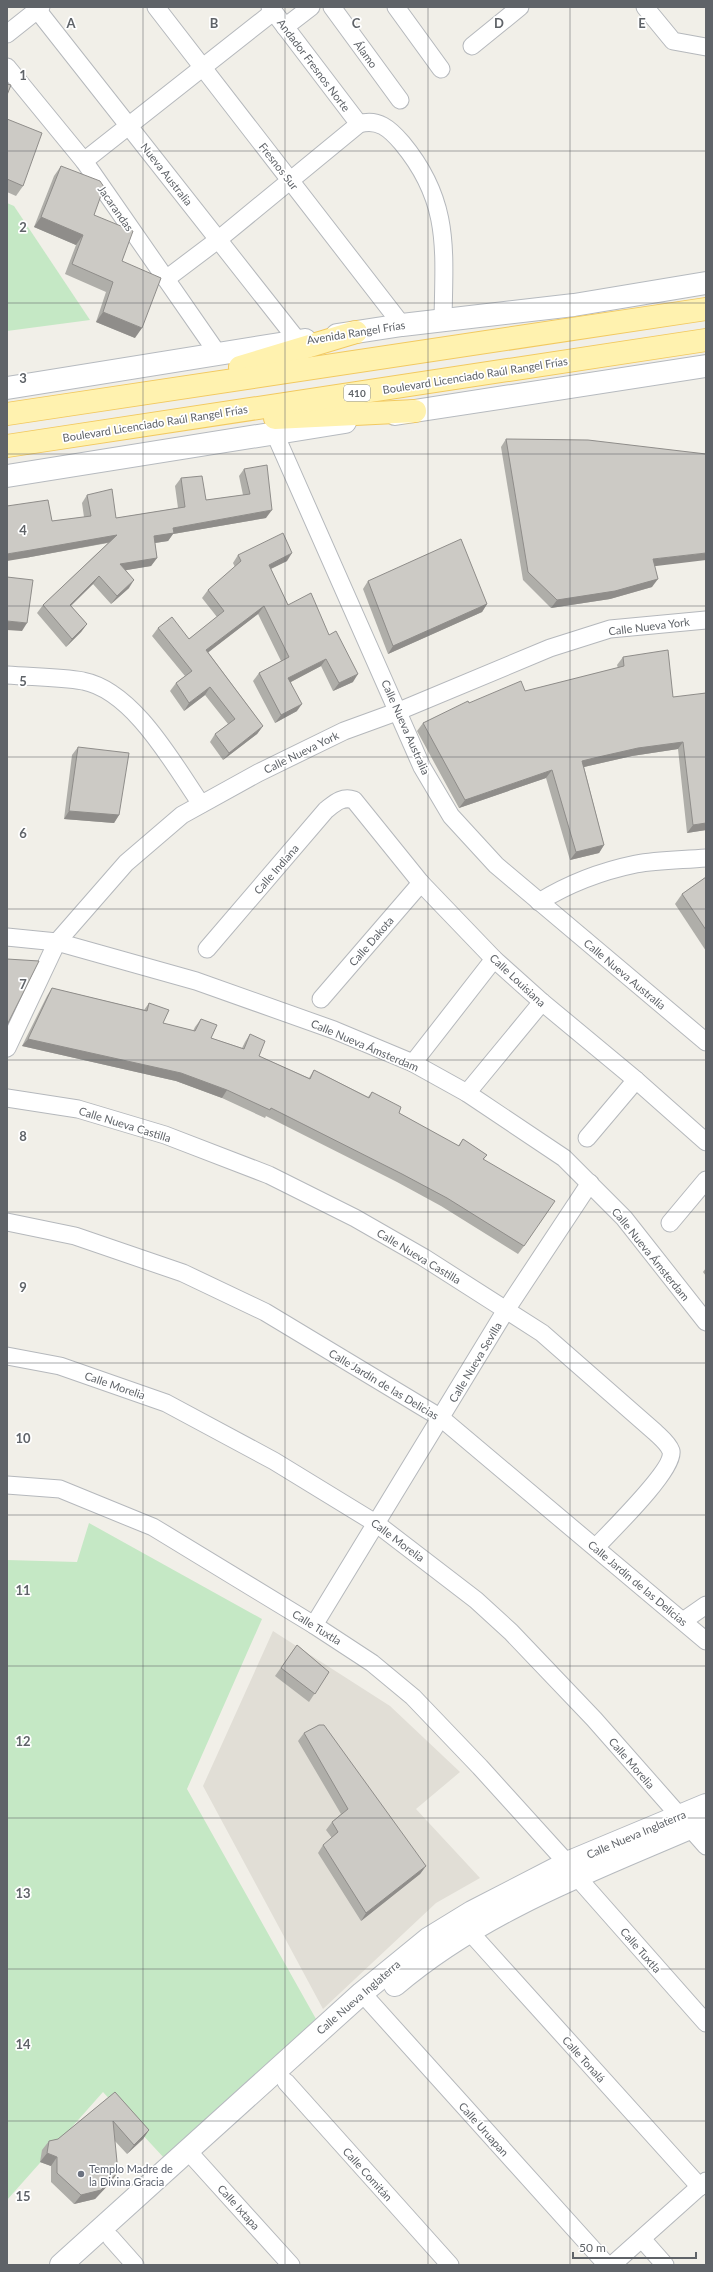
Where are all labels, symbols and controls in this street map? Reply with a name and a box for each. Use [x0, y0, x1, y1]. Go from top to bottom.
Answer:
text: A [65, 15, 76, 31]
text: B [210, 15, 219, 31]
text: C [352, 15, 361, 31]
text: D [494, 15, 504, 31]
text: E [638, 15, 646, 31]
street label: Andador Fresnos Norte [275, 16, 353, 114]
street label: Álamo [352, 38, 380, 70]
text: 1 [19, 67, 27, 83]
street label: Nueva Australia [139, 140, 195, 208]
street label: Fresnos Sur [257, 140, 301, 192]
street label: Jacarandas [96, 183, 137, 233]
text: 2 [19, 219, 27, 235]
street label: Avenida Rangel Frías [306, 318, 406, 346]
street label: Boulevard Licenciado Raúl Rangel Frías [382, 354, 569, 396]
text: 3 [19, 370, 27, 386]
road number: 410 [344, 385, 370, 401]
street label: Boulevard Licenciado Raúl Rangel Frías [62, 402, 249, 444]
text: 4 [19, 522, 27, 538]
street label: Calle Nueva York [608, 615, 691, 637]
text: 5 [19, 673, 27, 689]
street label: Calle Nueva Australia [379, 678, 433, 776]
street label: Calle Nueva York [261, 728, 341, 776]
text: 6 [19, 825, 27, 841]
street label: Calle Indiana [251, 841, 301, 897]
street label: Calle Dakota [346, 914, 396, 968]
street label: Calle Nueva Australia [582, 936, 668, 1012]
street label: Calle Louisiana [487, 951, 549, 1009]
text: 7 [19, 976, 27, 992]
street label: Calle Nueva Ámsterdam [309, 1016, 421, 1074]
street label: Calle Nueva Castilla [77, 1104, 173, 1144]
text: 8 [19, 1128, 27, 1144]
street label: Calle Nueva Ámsterdam [610, 1205, 692, 1303]
street label: Calle Nueva Castilla [375, 1226, 463, 1286]
text: 9 [19, 1279, 27, 1295]
street label: Calle Nueva Sevilla [446, 1320, 504, 1404]
street label: Calle Jardín de las Delicias [327, 1346, 441, 1422]
street label: Calle Morelia [83, 1369, 147, 1401]
text: 10 [15, 1430, 31, 1446]
street label: Calle Morelia [369, 1516, 427, 1564]
street label: Calle Jardín de las Delicias [586, 1538, 690, 1629]
text: 11 [15, 1582, 31, 1598]
street label: Calle Tuxtla [290, 1607, 344, 1647]
text: 12 [15, 1733, 31, 1749]
street label: Calle Morelia [606, 1735, 658, 1791]
street label: Calle Nueva Inglaterra [584, 1807, 688, 1861]
text: 13 [15, 1885, 31, 1901]
street label: Calle Tuxtla [618, 1925, 664, 1975]
street label: Calle Nueva Inglaterra [314, 1957, 402, 2037]
street label: Calle Tonalá [560, 2033, 608, 2085]
text: 14 [15, 2036, 31, 2052]
street label: Calle Uruapan [456, 2099, 512, 2159]
street label: Calle Comitán [341, 2145, 395, 2203]
place label: Templo Madre de la Divina Gracia [89, 2162, 173, 2188]
marker: Templo Madre de la Divina Gracia [76, 2169, 86, 2179]
street label: Calle Ixtapa [215, 2182, 263, 2232]
text: 15 [15, 2188, 31, 2204]
scale bar [573, 2234, 696, 2260]
text: 50 m [579, 2240, 606, 2255]

